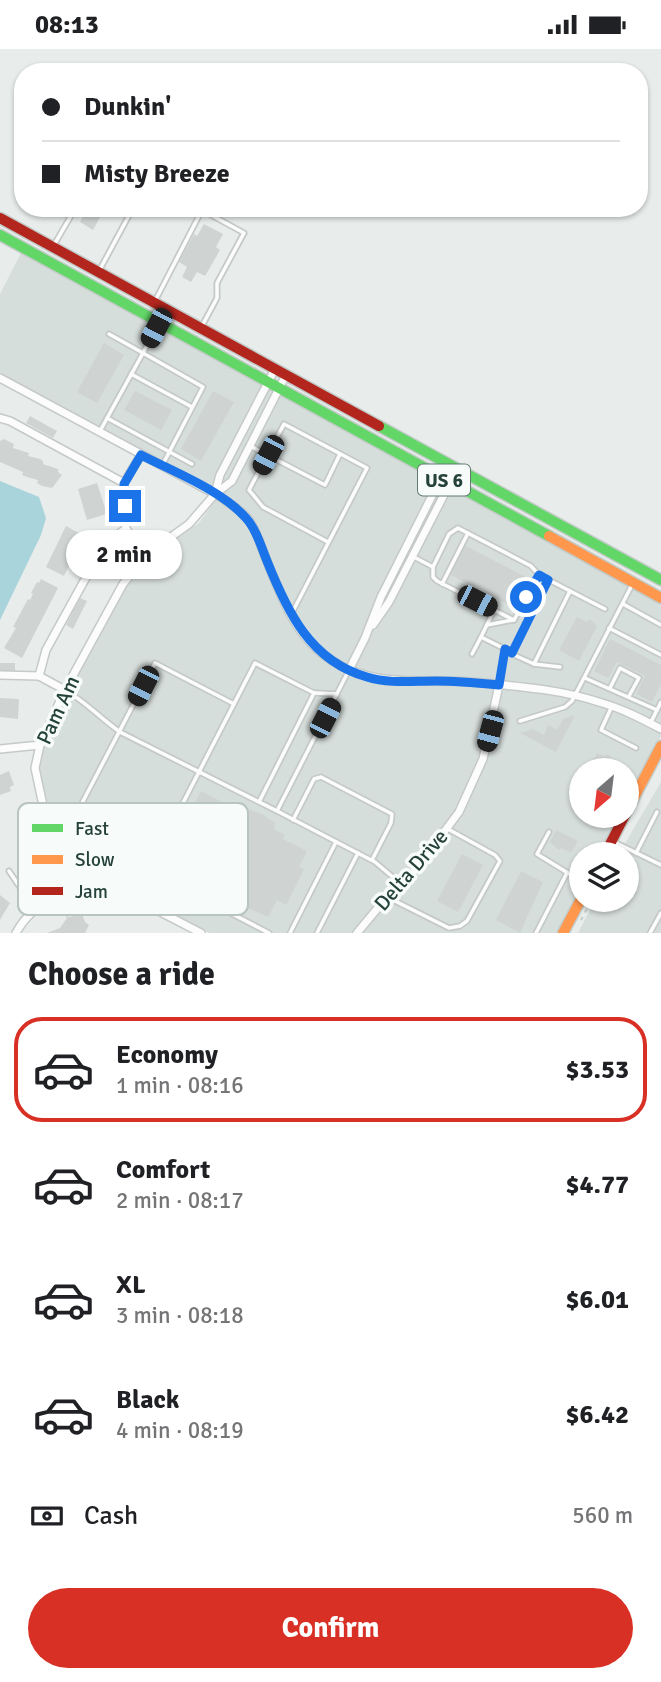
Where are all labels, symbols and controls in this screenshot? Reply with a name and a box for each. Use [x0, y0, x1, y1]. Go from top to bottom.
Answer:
text: 08:13 [35, 9, 99, 41]
text: Dunkin' [84, 91, 171, 123]
text: Misty Breeze [84, 158, 230, 190]
car [137, 305, 176, 351]
car [249, 432, 288, 478]
road number: US 6 [418, 465, 470, 495]
route end [109, 490, 141, 522]
callout: 2 min [67, 531, 183, 579]
text: 2 min [96, 540, 152, 569]
route start [510, 581, 542, 613]
car [454, 582, 501, 620]
car [125, 663, 162, 709]
street label: Pam Am [31, 671, 85, 749]
car [307, 695, 344, 741]
car [475, 708, 506, 754]
north arrow [569, 758, 639, 828]
map controls [569, 758, 639, 912]
legend [18, 803, 248, 915]
text: Fast [75, 817, 109, 841]
street label: Delta Drive [369, 824, 453, 916]
button: layers [569, 842, 639, 912]
text: Slow [75, 848, 115, 872]
text: Jam [75, 880, 108, 904]
text: Choose a ride [28, 955, 215, 994]
icon: car [32, 1038, 95, 1101]
text: Economy [116, 1039, 218, 1071]
text: $3.53 [565, 1054, 629, 1086]
text: 1 min · 08:16 [116, 1071, 244, 1100]
icon: car [32, 1153, 95, 1216]
text: Comfort [116, 1154, 210, 1186]
text: $4.77 [565, 1169, 629, 1201]
text: 2 min · 08:17 [116, 1186, 244, 1215]
icon: car [32, 1268, 95, 1331]
text: XL [116, 1269, 146, 1301]
text: $6.01 [565, 1284, 629, 1316]
text: 3 min · 08:18 [116, 1301, 244, 1330]
icon: car [32, 1383, 95, 1446]
text: Black [116, 1384, 179, 1416]
text: $6.42 [565, 1399, 629, 1431]
text: 4 min · 08:19 [116, 1416, 244, 1445]
icon: cash [28, 1497, 66, 1535]
text: Cash [84, 1500, 138, 1532]
text: 560 m [572, 1501, 633, 1530]
button: Confirm [28, 1588, 633, 1668]

